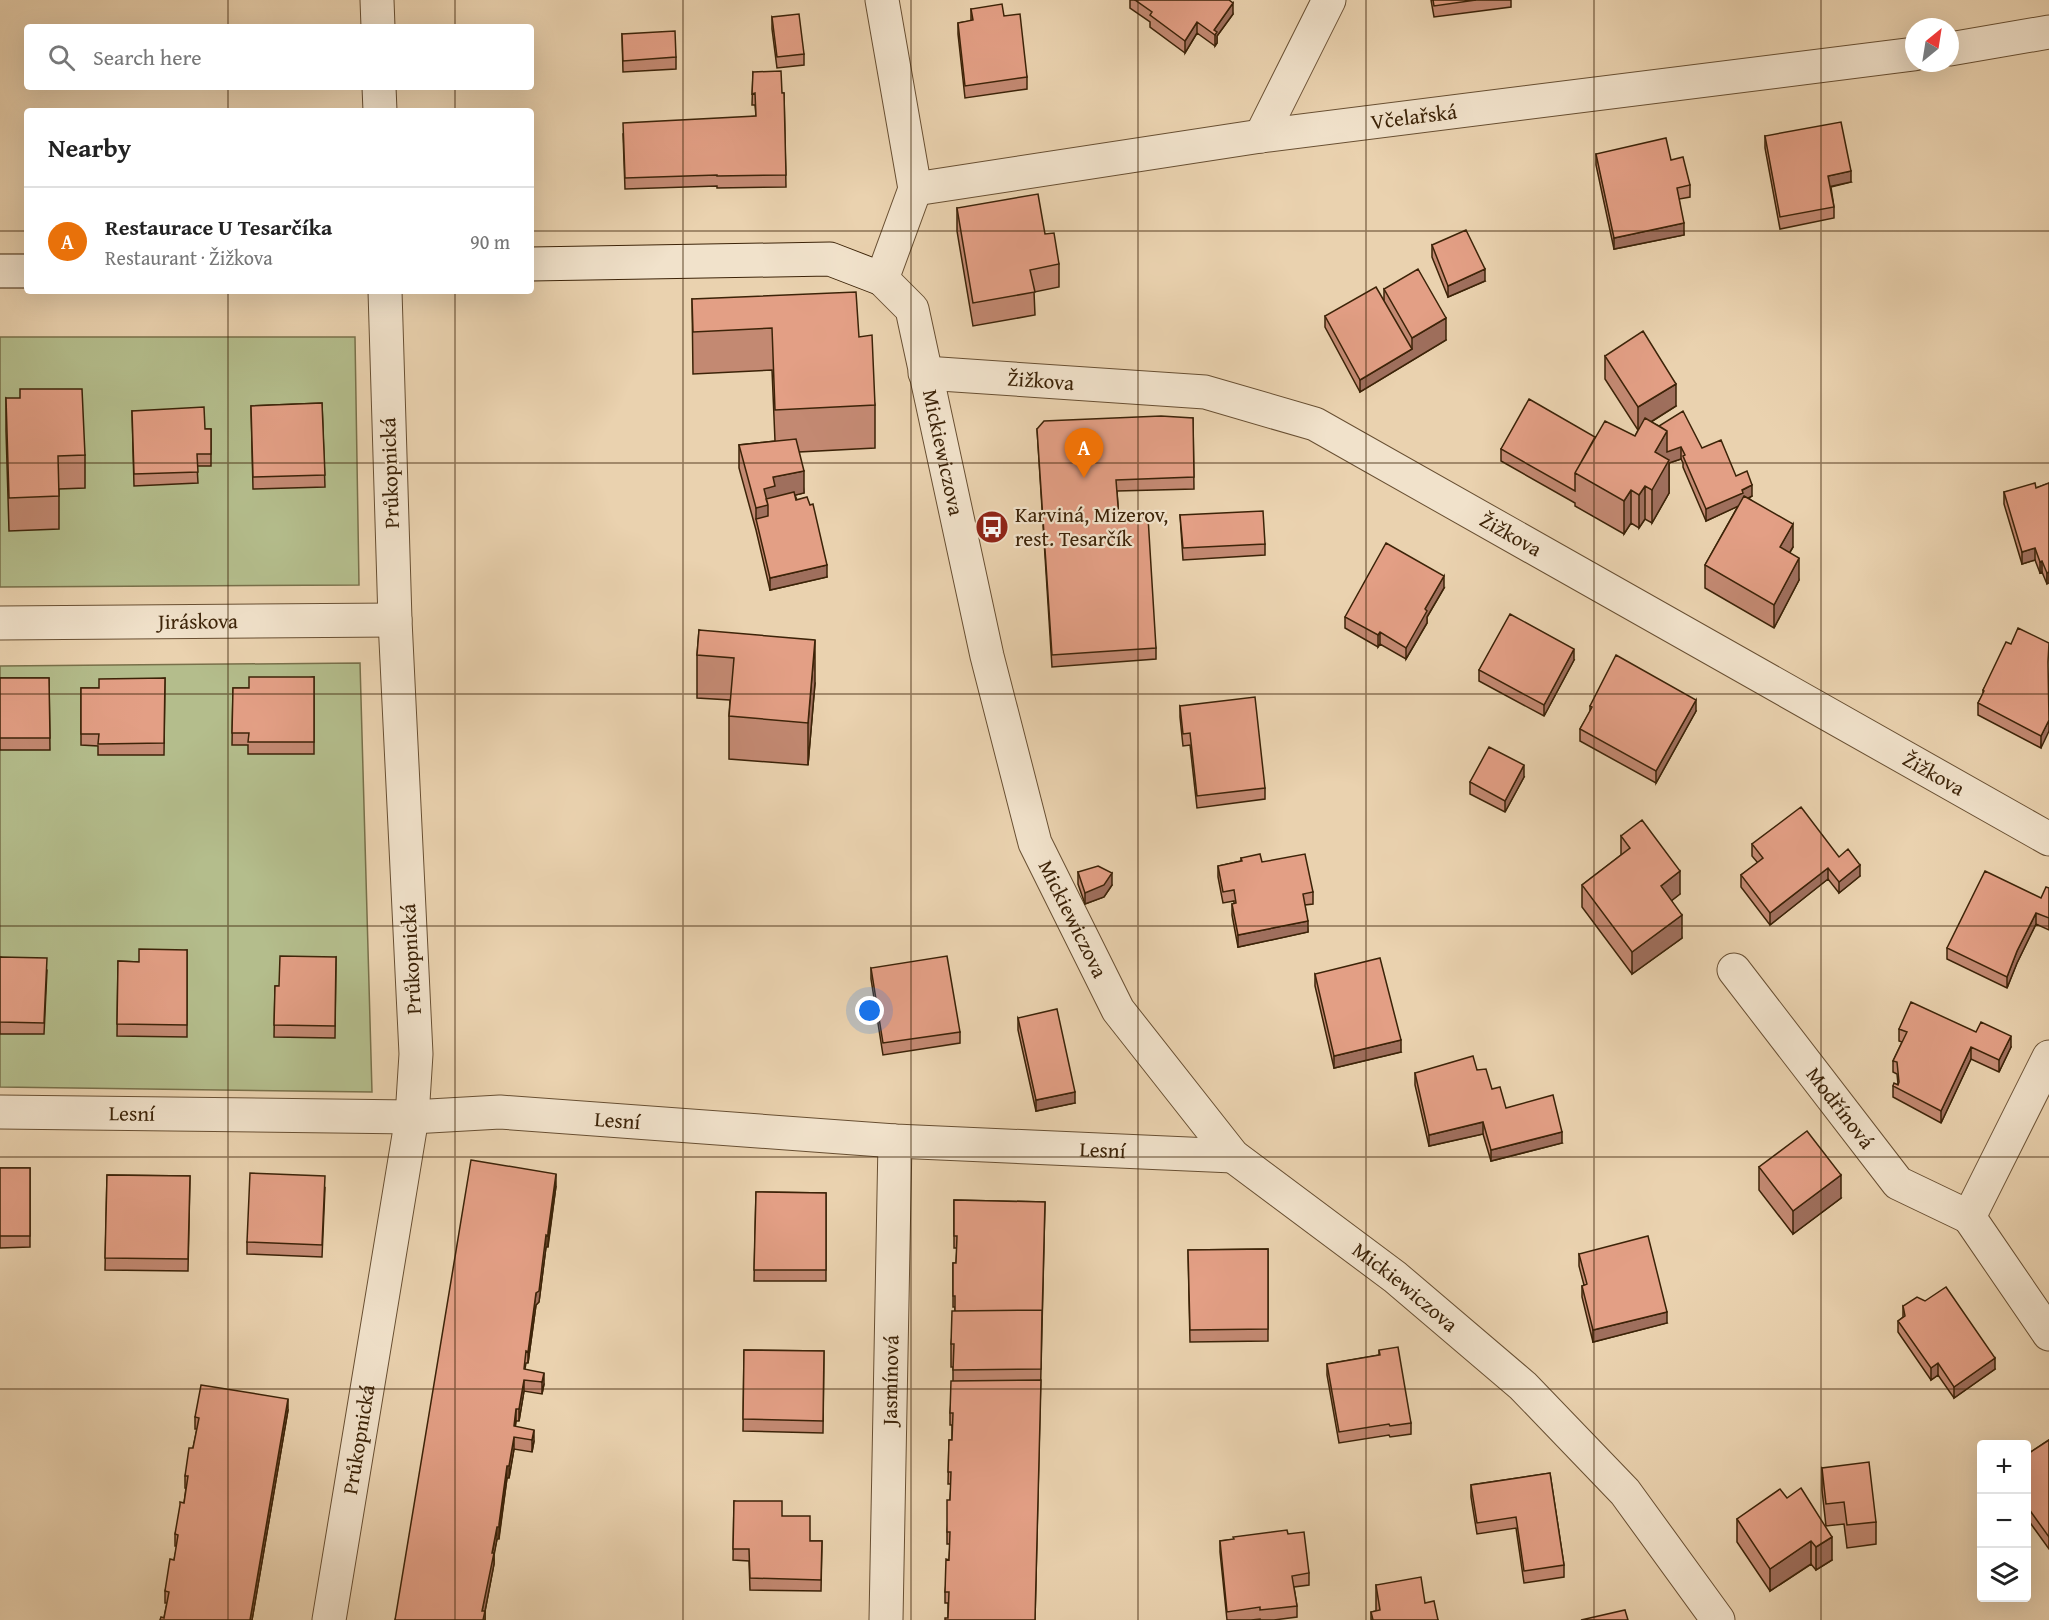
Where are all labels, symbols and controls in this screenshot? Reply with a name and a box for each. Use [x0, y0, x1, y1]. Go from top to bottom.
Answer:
north arrow [1905, 18, 1959, 72]
search box [24, 24, 534, 90]
icon: search [45, 41, 78, 74]
text: Search here [93, 41, 202, 73]
street label: Včelařská [1369, 96, 1459, 137]
text: Nearby [48, 128, 131, 167]
text: Restaurace U Tesarčíka [105, 211, 332, 243]
text: A [61, 227, 74, 256]
text: 90 m [470, 227, 510, 256]
text: Restaurant · Žižkova [105, 243, 273, 272]
street label: Žižkova [1006, 363, 1075, 398]
street label: Mickiewiczova [915, 387, 972, 518]
street label: Průkopnická [372, 417, 407, 529]
pin: A [1064, 428, 1104, 478]
place label: Karviná, Mizerov, rest. Tesarčík [1015, 499, 1168, 554]
street label: Žižkova [1474, 504, 1548, 564]
bus stop icon: Karviná, Mizerov, rest. Tesarčík [974, 509, 1010, 545]
street label: Jiráskova [155, 605, 238, 637]
street label: Žižkova [1897, 743, 1971, 803]
street label: Mickiewiczova [1031, 854, 1116, 983]
street label: Průkopnická [392, 903, 429, 1015]
your location [855, 996, 884, 1025]
street label: Modřínová [1799, 1060, 1882, 1155]
street label: Lesní [109, 1097, 156, 1129]
street label: Lesní [593, 1103, 643, 1137]
street label: Lesní [1079, 1133, 1127, 1166]
street label: Mickiewiczova [1346, 1234, 1465, 1339]
street label: Jasmínová [874, 1334, 906, 1429]
street label: Průkopnická [334, 1382, 383, 1497]
map controls [1977, 1440, 2031, 1602]
button: + [1977, 1440, 2031, 1494]
button: − [1977, 1494, 2031, 1548]
button: layers [1977, 1548, 2031, 1602]

